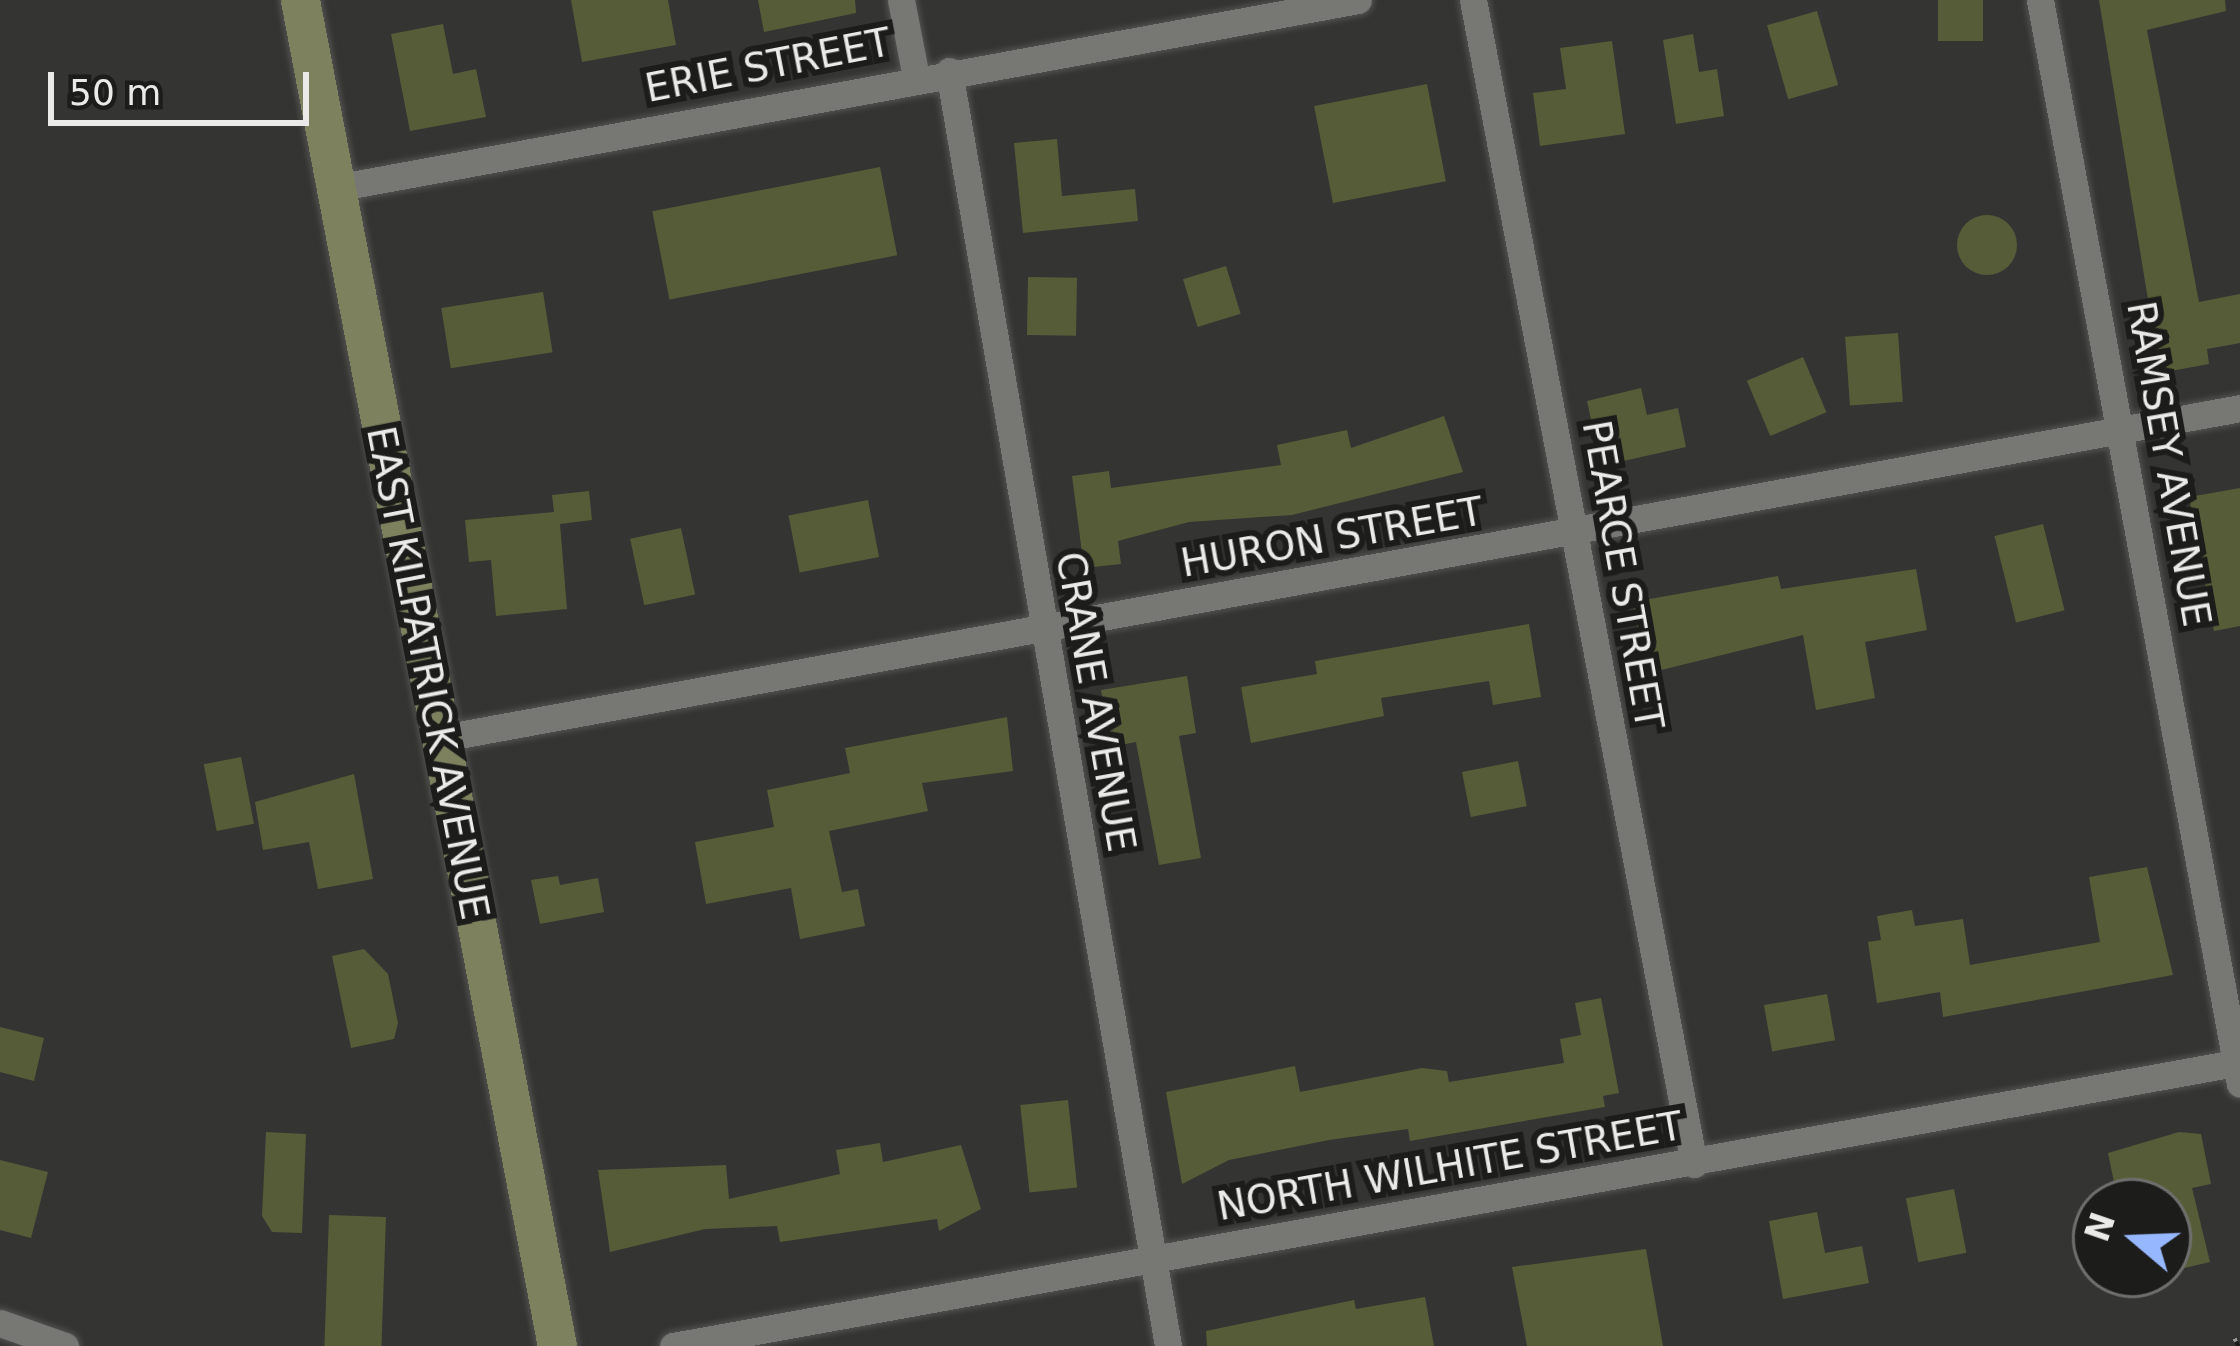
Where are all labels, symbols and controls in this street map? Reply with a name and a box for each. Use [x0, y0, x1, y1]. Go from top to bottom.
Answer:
street label: ERIE STREET [641, 19, 895, 113]
scale bar [54, 48, 315, 122]
text: 50 m [69, 72, 161, 113]
street label: RAMSEY AVENUE [2116, 298, 2220, 630]
street label: PEARCE STREET [1572, 417, 1672, 733]
street label: EAST KILPATRICK AVENUE [356, 423, 498, 923]
street label: HURON STREET [1177, 488, 1487, 588]
street label: CRANE AVENUE [1046, 548, 1144, 856]
street label: NORTH WILHITE STREET [1214, 1103, 1686, 1231]
north arrow [2072, 1178, 2192, 1298]
text: N [2077, 1208, 2123, 1247]

